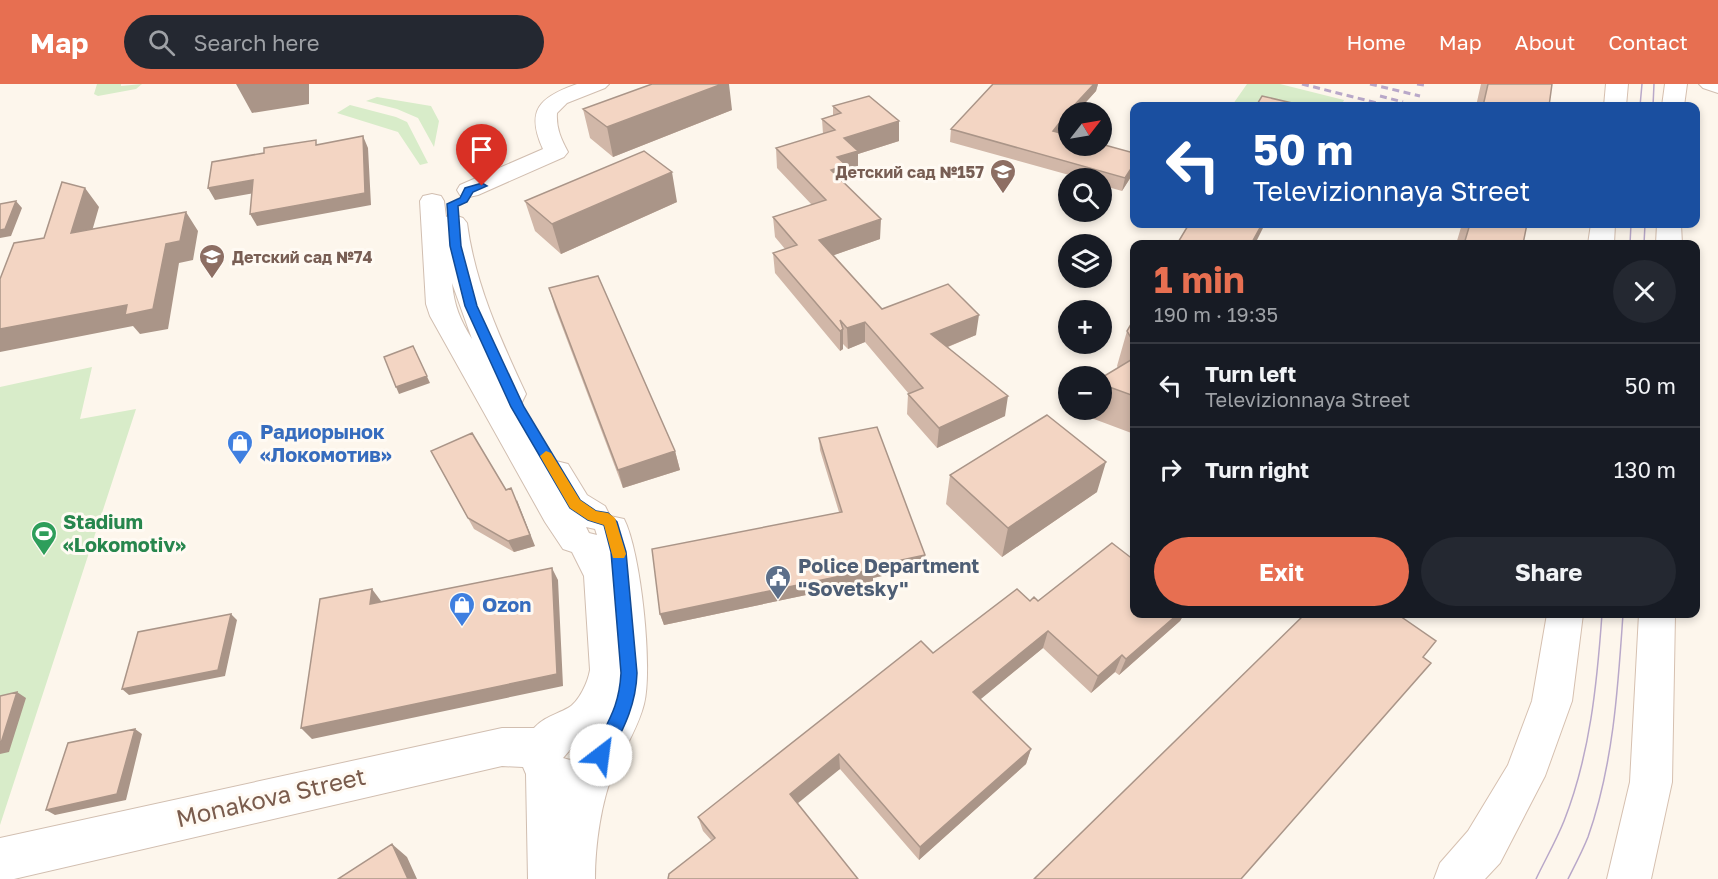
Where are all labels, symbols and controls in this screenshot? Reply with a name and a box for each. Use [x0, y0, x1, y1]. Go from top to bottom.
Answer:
search box [124, 15, 544, 69]
text: Map [30, 26, 88, 59]
icon: search [145, 26, 178, 59]
text: Search here [193, 29, 319, 56]
text: Home [1346, 29, 1406, 55]
text: Map [1439, 29, 1482, 55]
text: About [1515, 29, 1575, 55]
text: Contact [1608, 29, 1688, 55]
north arrow [1058, 102, 1112, 156]
map controls [1058, 102, 1112, 420]
pin [456, 124, 507, 186]
text: 50 m [1253, 124, 1353, 174]
icon: left [1154, 126, 1232, 204]
icon: arrive [465, 133, 498, 166]
school or university icon: Детский сад №157 [988, 157, 1018, 195]
place label: Детский сад №157 [836, 162, 984, 182]
button: search [1058, 168, 1112, 222]
text: Televizionnaya Street [1253, 175, 1530, 207]
button: layers [1058, 234, 1112, 288]
school or university icon: Детский сад №74 [197, 242, 227, 280]
place label: Детский сад №74 [232, 247, 372, 267]
text: 1 min [1154, 258, 1245, 301]
button: close [1613, 260, 1676, 323]
button: + [1058, 300, 1112, 354]
text: 190 m · 19:35 [1154, 302, 1278, 326]
text: Turn left [1205, 360, 1296, 387]
button: − [1058, 366, 1112, 420]
icon: left [1154, 369, 1187, 402]
text: 50 m [1625, 372, 1676, 399]
text: Televizionnaya Street [1205, 387, 1410, 411]
place label: Радиорынок «Локомотив» [260, 419, 392, 466]
shop icon: Радиорынок «Локомотив» [225, 428, 255, 466]
icon: right [1154, 453, 1187, 486]
text: Turn right [1205, 456, 1309, 483]
text: 130 m [1614, 456, 1676, 483]
place label: Stadium «Lokomotiv» [63, 509, 186, 556]
sports icon: Stadium «Lokomotiv» [29, 519, 59, 557]
button: Exit [1154, 537, 1409, 606]
button: Share [1421, 537, 1676, 606]
place label: Police Department "Sovetsky" [798, 553, 979, 600]
public building icon: Police Department "Sovetsky" [763, 563, 793, 601]
shop icon: Ozon [447, 590, 477, 628]
place label: Ozon [482, 592, 531, 616]
position arrow [569, 723, 633, 787]
street label: Monakova Street [173, 761, 368, 832]

